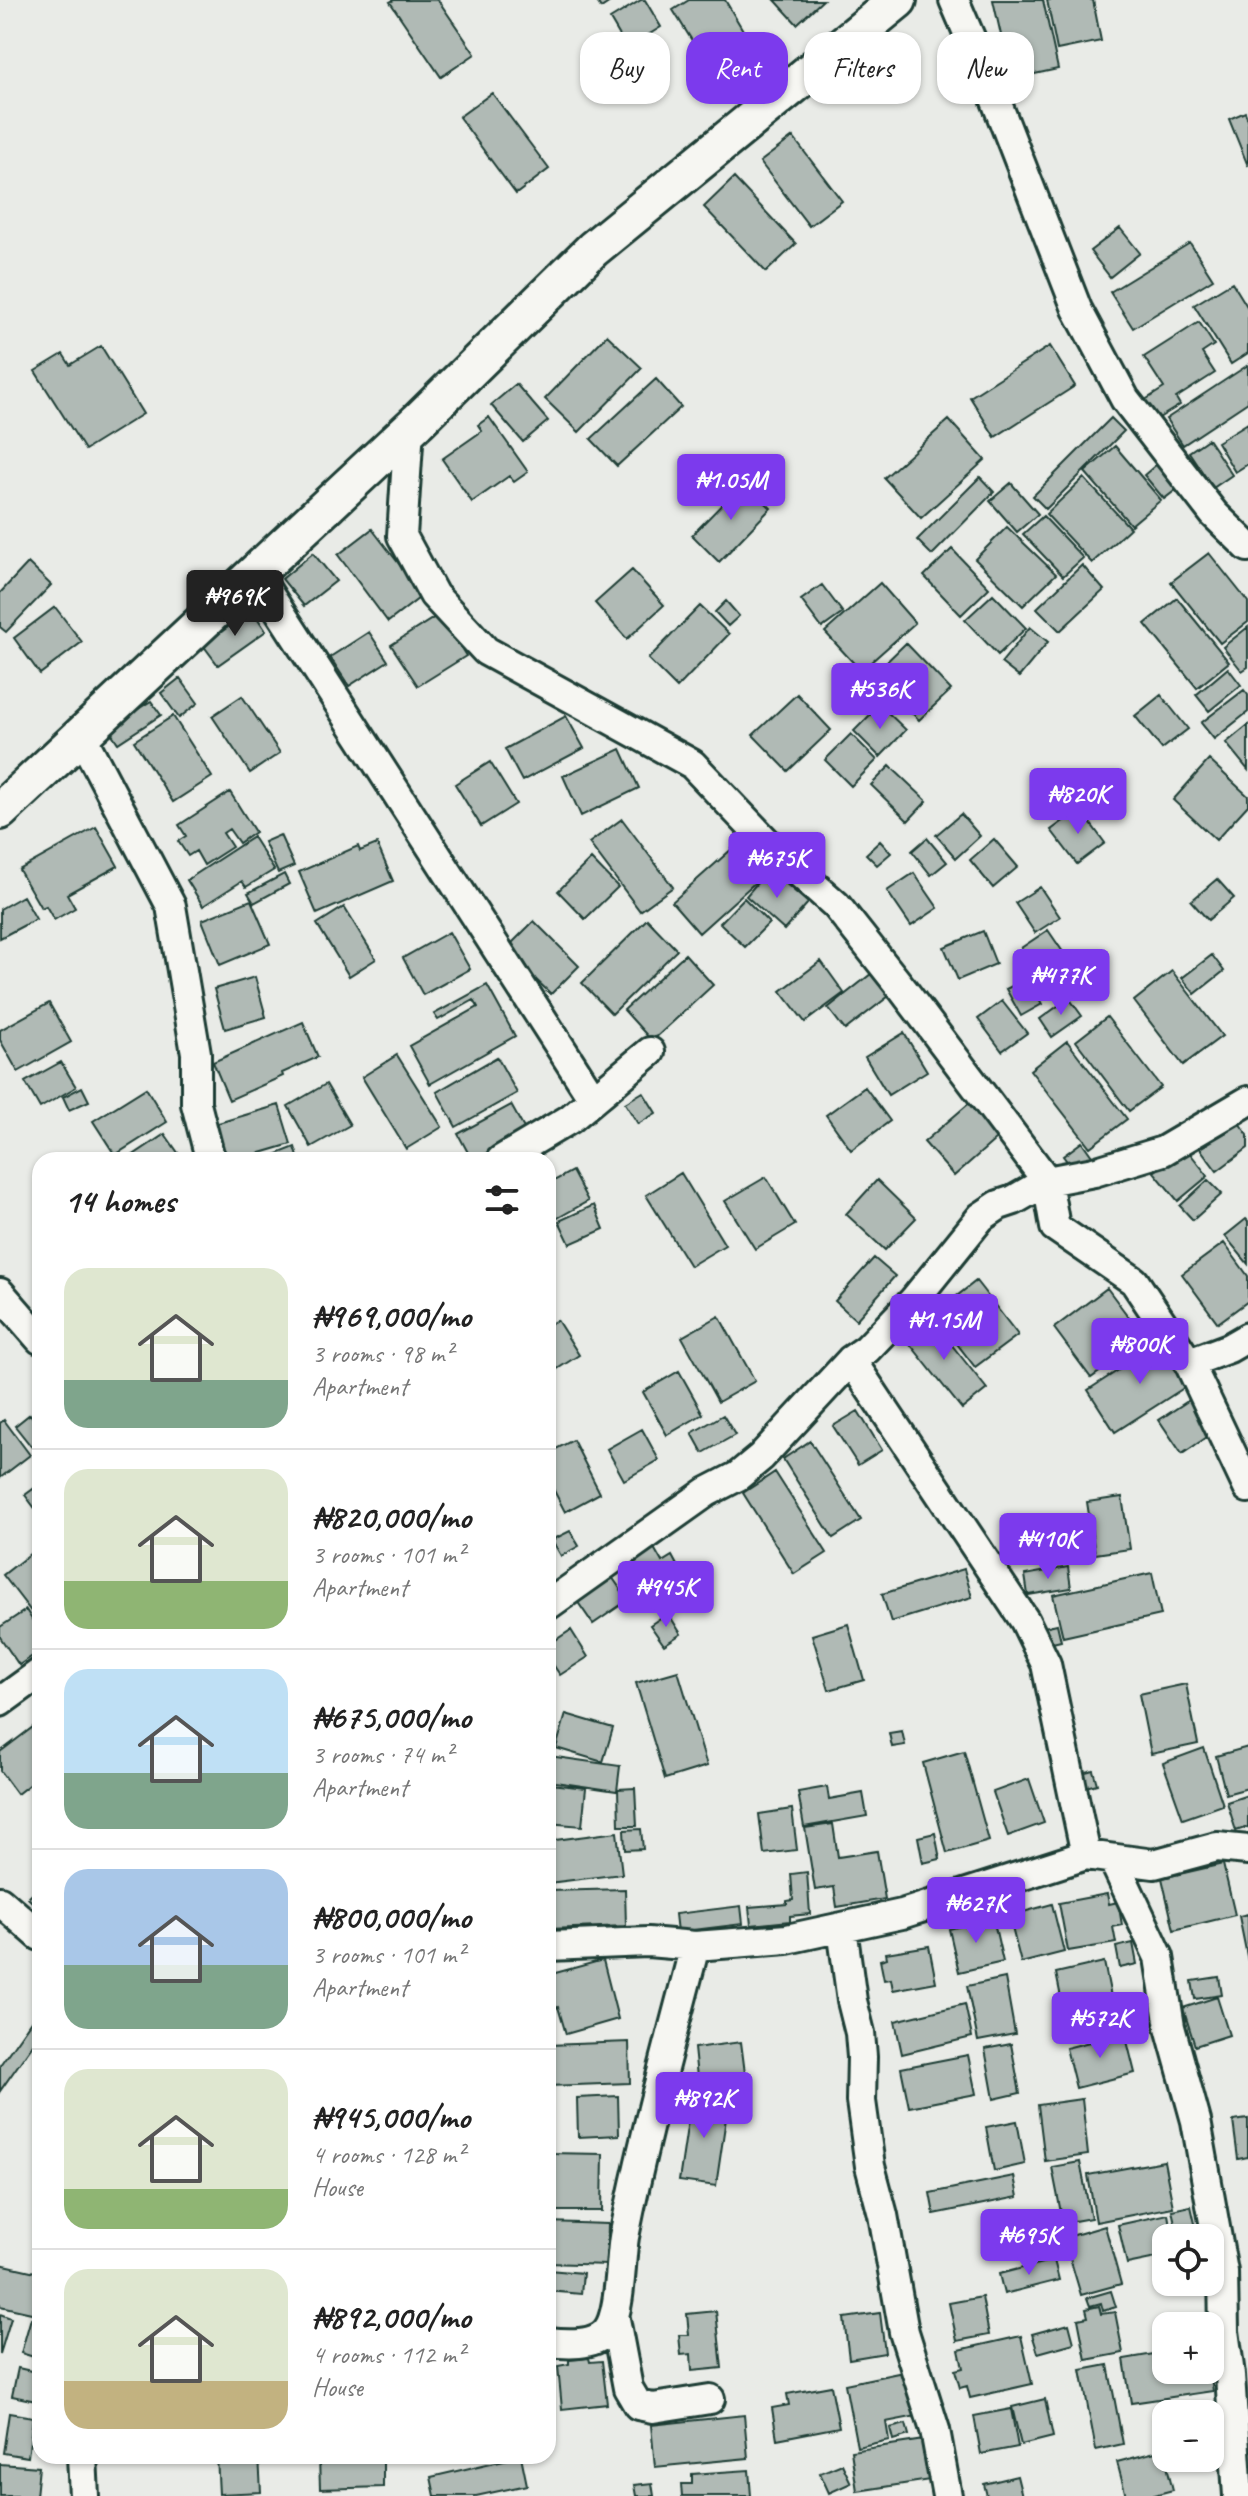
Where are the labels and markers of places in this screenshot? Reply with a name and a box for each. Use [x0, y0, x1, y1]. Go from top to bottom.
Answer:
pin: ₦1.05M [666, 454, 796, 522]
pin: ₦969K [179, 570, 291, 638]
pin: ₦536K [824, 663, 936, 731]
pin: ₦820K [1022, 768, 1134, 836]
pin: ₦675K [721, 832, 833, 900]
pin: ₦477K [1005, 949, 1117, 1017]
pin: ₦1.15M [879, 1294, 1009, 1362]
pin: ₦800K [1084, 1318, 1196, 1386]
pin: ₦410K [992, 1513, 1104, 1581]
pin: ₦945K [610, 1561, 722, 1629]
pin: ₦627K [920, 1877, 1032, 1945]
pin: ₦572K [1044, 1992, 1156, 2060]
pin: ₦892K [648, 2072, 760, 2140]
pin: ₦695K [973, 2209, 1085, 2277]

